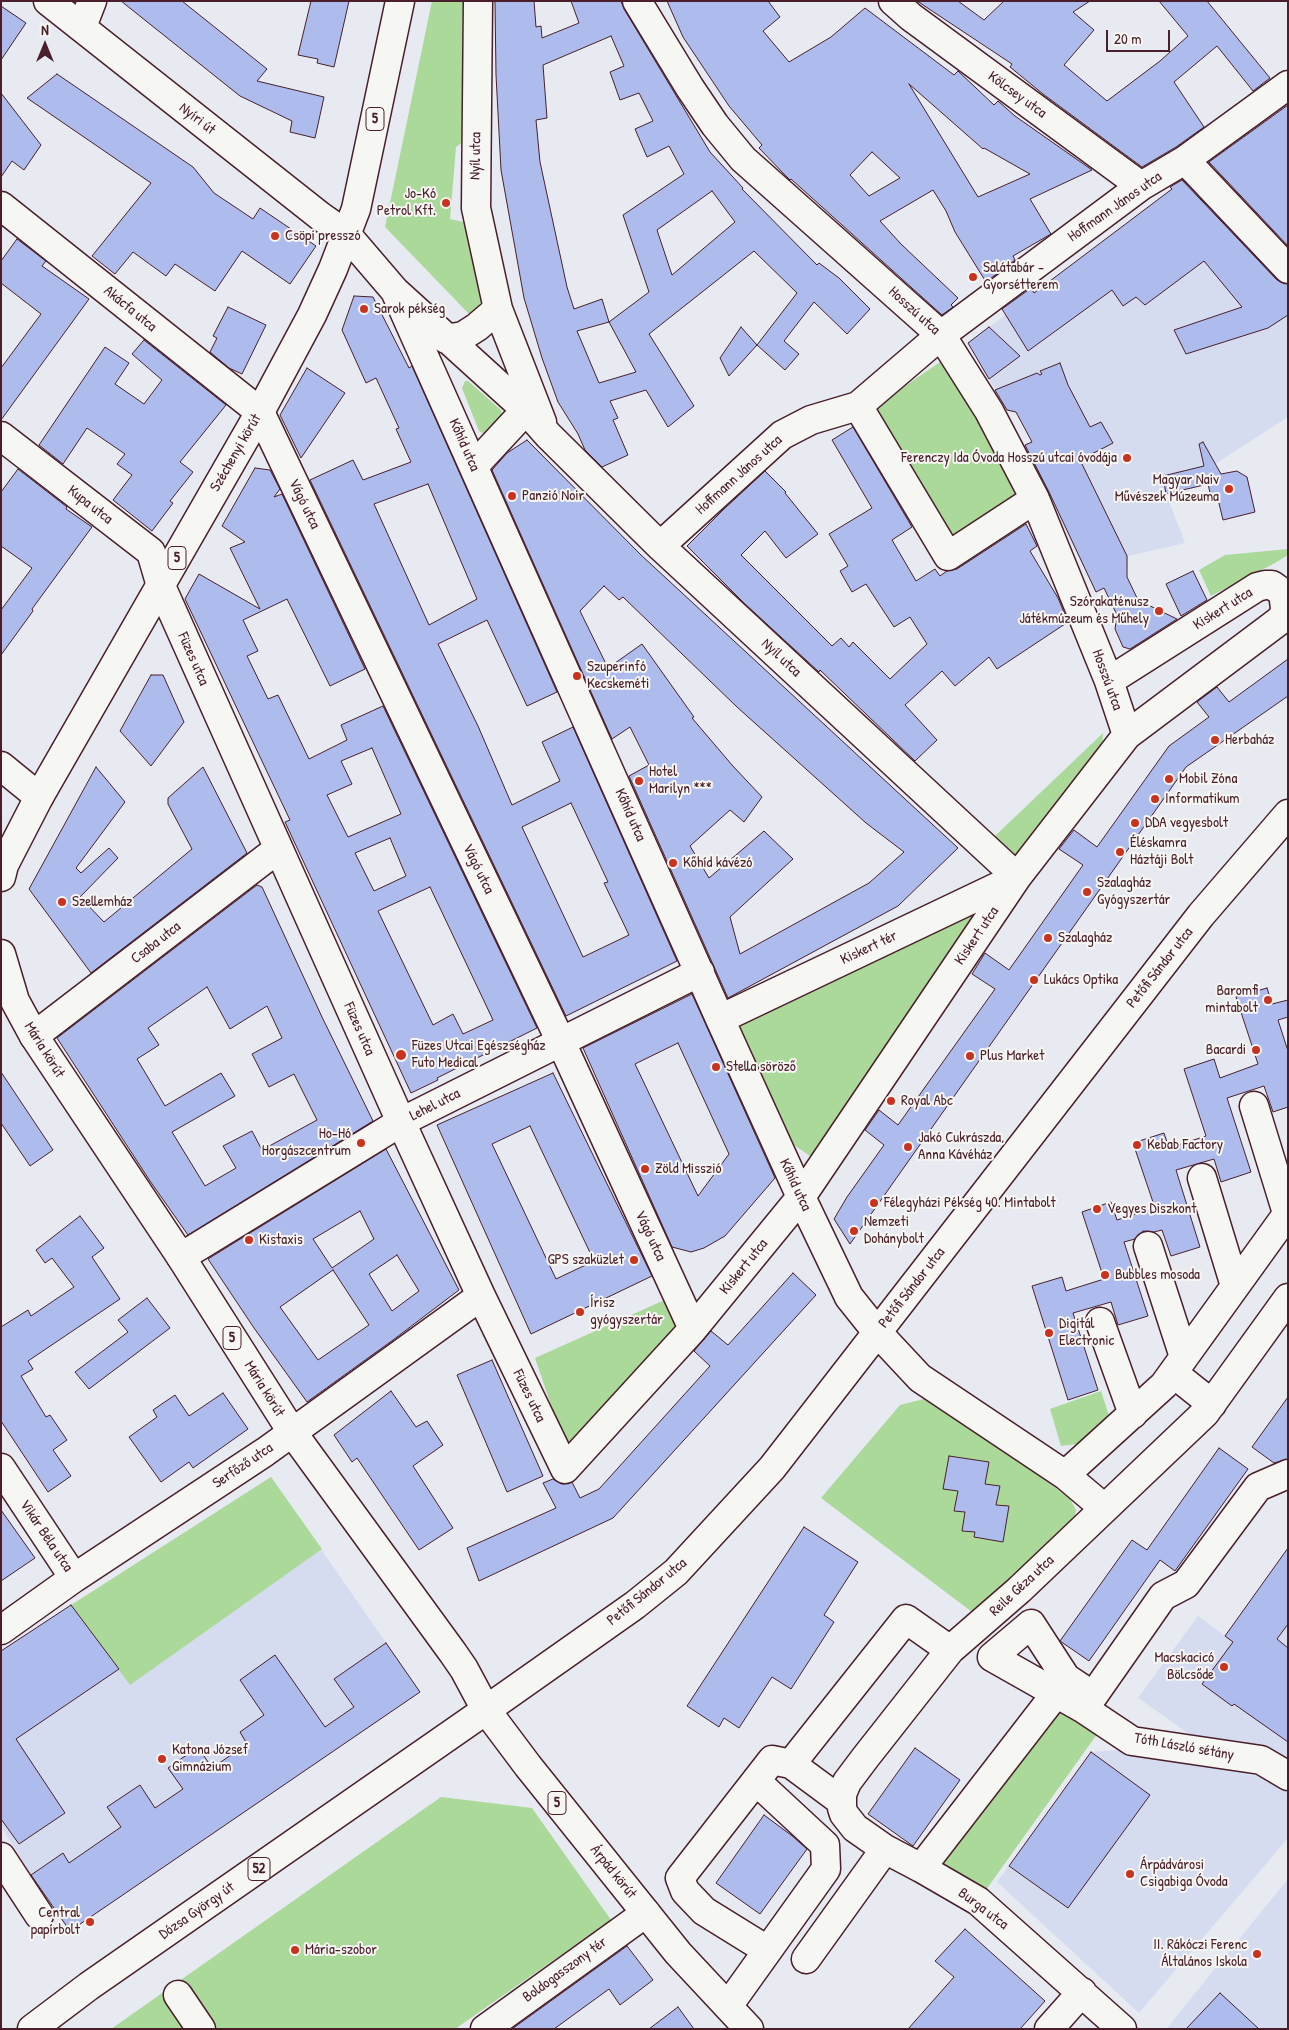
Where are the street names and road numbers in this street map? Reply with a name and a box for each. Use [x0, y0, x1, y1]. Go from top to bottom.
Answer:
street label: Kölcsey utca [984, 68, 1050, 122]
street label: Nyíri út [175, 99, 219, 139]
road number: 5 [366, 108, 384, 130]
street label: Nyíl utca [467, 132, 485, 180]
street label: Hoffmann János utca [1065, 168, 1165, 246]
street label: Akácfa utca [100, 282, 160, 336]
street label: Hosszú utca [884, 283, 944, 339]
street label: Széchenyi körút [207, 411, 265, 495]
street label: Kőhíd utca [444, 416, 484, 474]
street label: Hoffmann János utca [692, 431, 786, 519]
street label: Vágó utca [284, 476, 324, 532]
street label: Kupa utca [64, 482, 116, 528]
road number: 5 [168, 546, 186, 570]
street label: Kiskert utca [1190, 584, 1256, 634]
street label: Füzes utca [173, 630, 213, 688]
street label: Nyíl utca [757, 635, 805, 681]
street label: Hosszú utca [1088, 647, 1126, 713]
street label: Kőhíd utca [610, 786, 650, 844]
street label: Vágó utca [458, 841, 498, 897]
street label: Kiskert utca [951, 903, 1003, 969]
street label: Csaba utca [128, 918, 184, 968]
street label: Petőfi Sándor utca [1123, 924, 1197, 1012]
street label: Kiskert tér [838, 927, 900, 969]
street label: Füzes utca [339, 1000, 379, 1058]
street label: Mária körút [20, 1019, 68, 1081]
street label: Lehel utca [407, 1085, 463, 1125]
street label: Kőhíd utca [775, 1156, 815, 1214]
street label: Vágó utca [631, 1208, 669, 1264]
street label: Kiskert utca [716, 1236, 772, 1298]
street label: Petőfi Sándor utca [875, 1244, 949, 1332]
road number: 5 [223, 1326, 241, 1350]
street label: Mária körút [240, 1358, 288, 1420]
street label: Füzes utca [509, 1367, 549, 1425]
street label: Serfőző utca [209, 1439, 277, 1493]
street label: Vikár Béla utca [15, 1497, 77, 1575]
street label: Reile Géza utca [986, 1552, 1058, 1620]
street label: Petőfi Sándor utca [604, 1554, 690, 1630]
street label: Tóth László sétány [1133, 1729, 1235, 1765]
road number: 5 [548, 1792, 566, 1815]
street label: Árpád körút [586, 1842, 640, 1902]
road number: 52 [248, 1858, 270, 1880]
street label: Dózsa György út [156, 1878, 238, 1944]
street label: Burga utca [954, 1884, 1012, 1934]
street label: Boldogasszony tér [519, 1933, 611, 2007]

